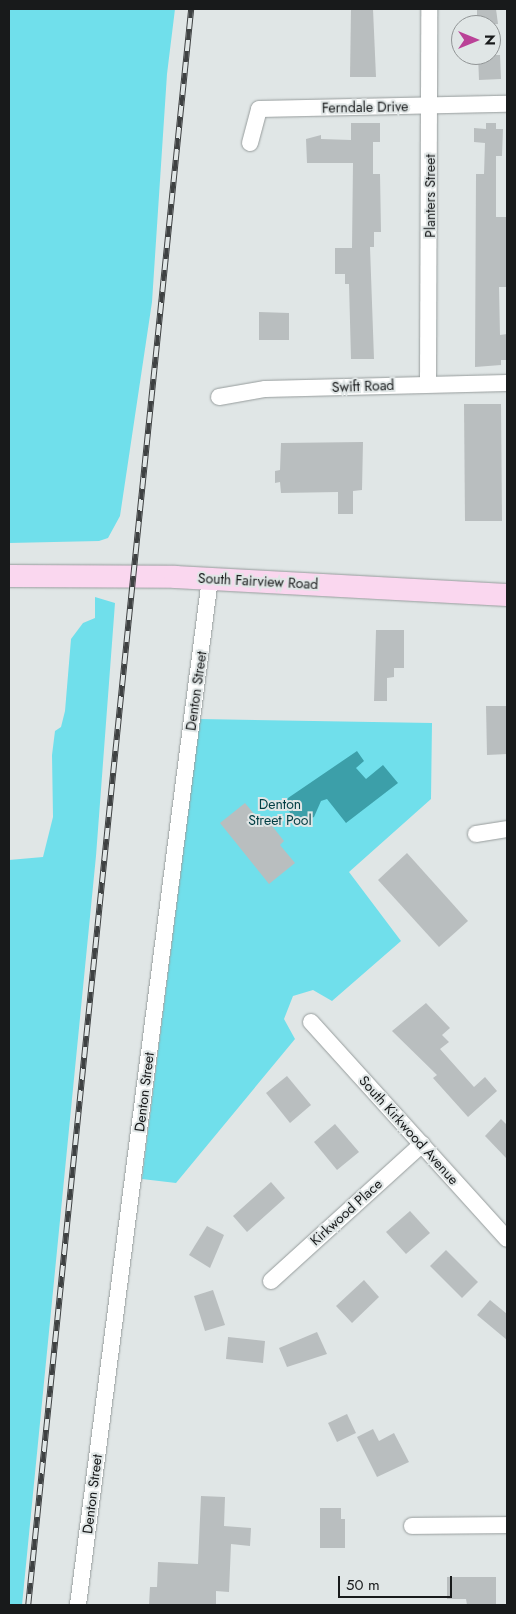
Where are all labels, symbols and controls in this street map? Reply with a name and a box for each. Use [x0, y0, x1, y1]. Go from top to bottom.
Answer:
north arrow [451, 15, 501, 65]
text: N [480, 34, 500, 46]
street label: Ferndale Drive [322, 98, 408, 116]
street label: Planters Street [422, 154, 438, 238]
street label: Swift Road [331, 377, 395, 395]
street label: South Fairview Road [197, 569, 319, 593]
street label: Denton Street [182, 650, 210, 732]
park label: Denton Street Pool [248, 796, 312, 829]
street label: Denton Street [131, 1051, 157, 1133]
street label: South Kirkwood Avenue [356, 1072, 462, 1188]
street label: Kirkwood Place [307, 1175, 385, 1249]
street label: Denton Street [79, 1453, 105, 1535]
scale bar [341, 1566, 455, 1598]
text: 50 m [346, 1574, 380, 1596]

